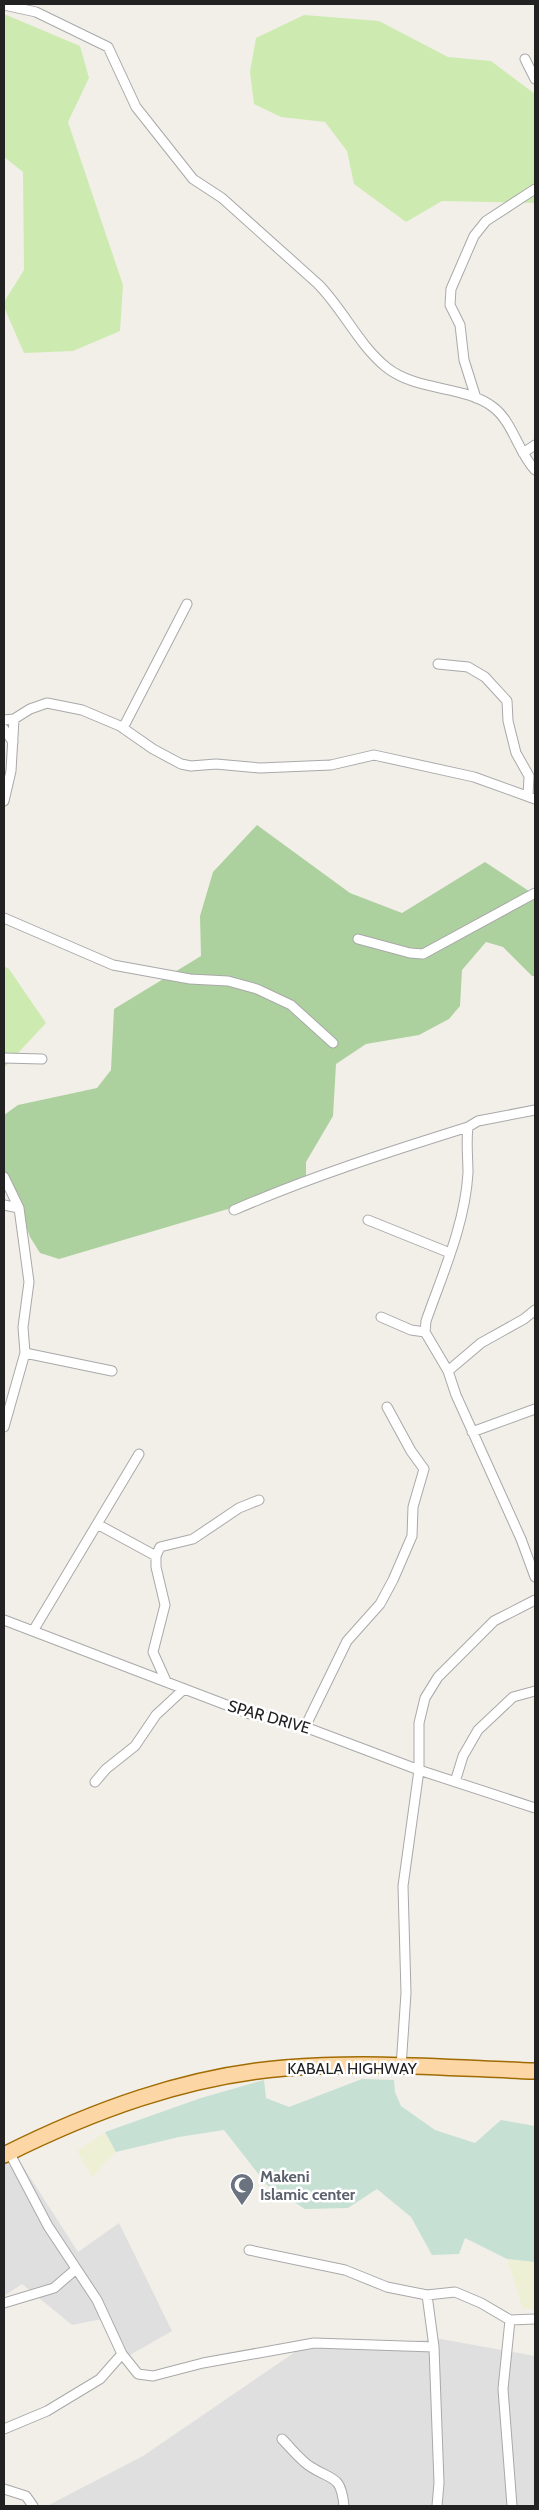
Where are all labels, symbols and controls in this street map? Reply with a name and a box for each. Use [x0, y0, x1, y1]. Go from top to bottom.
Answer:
street label: SPAR DRIVE [226, 1696, 313, 1738]
street label: KABALA HIGHWAY [287, 2059, 418, 2078]
place label: Makeni Islamic center [260, 2167, 356, 2204]
mosque icon: Makeni Islamic center [229, 2172, 255, 2206]

